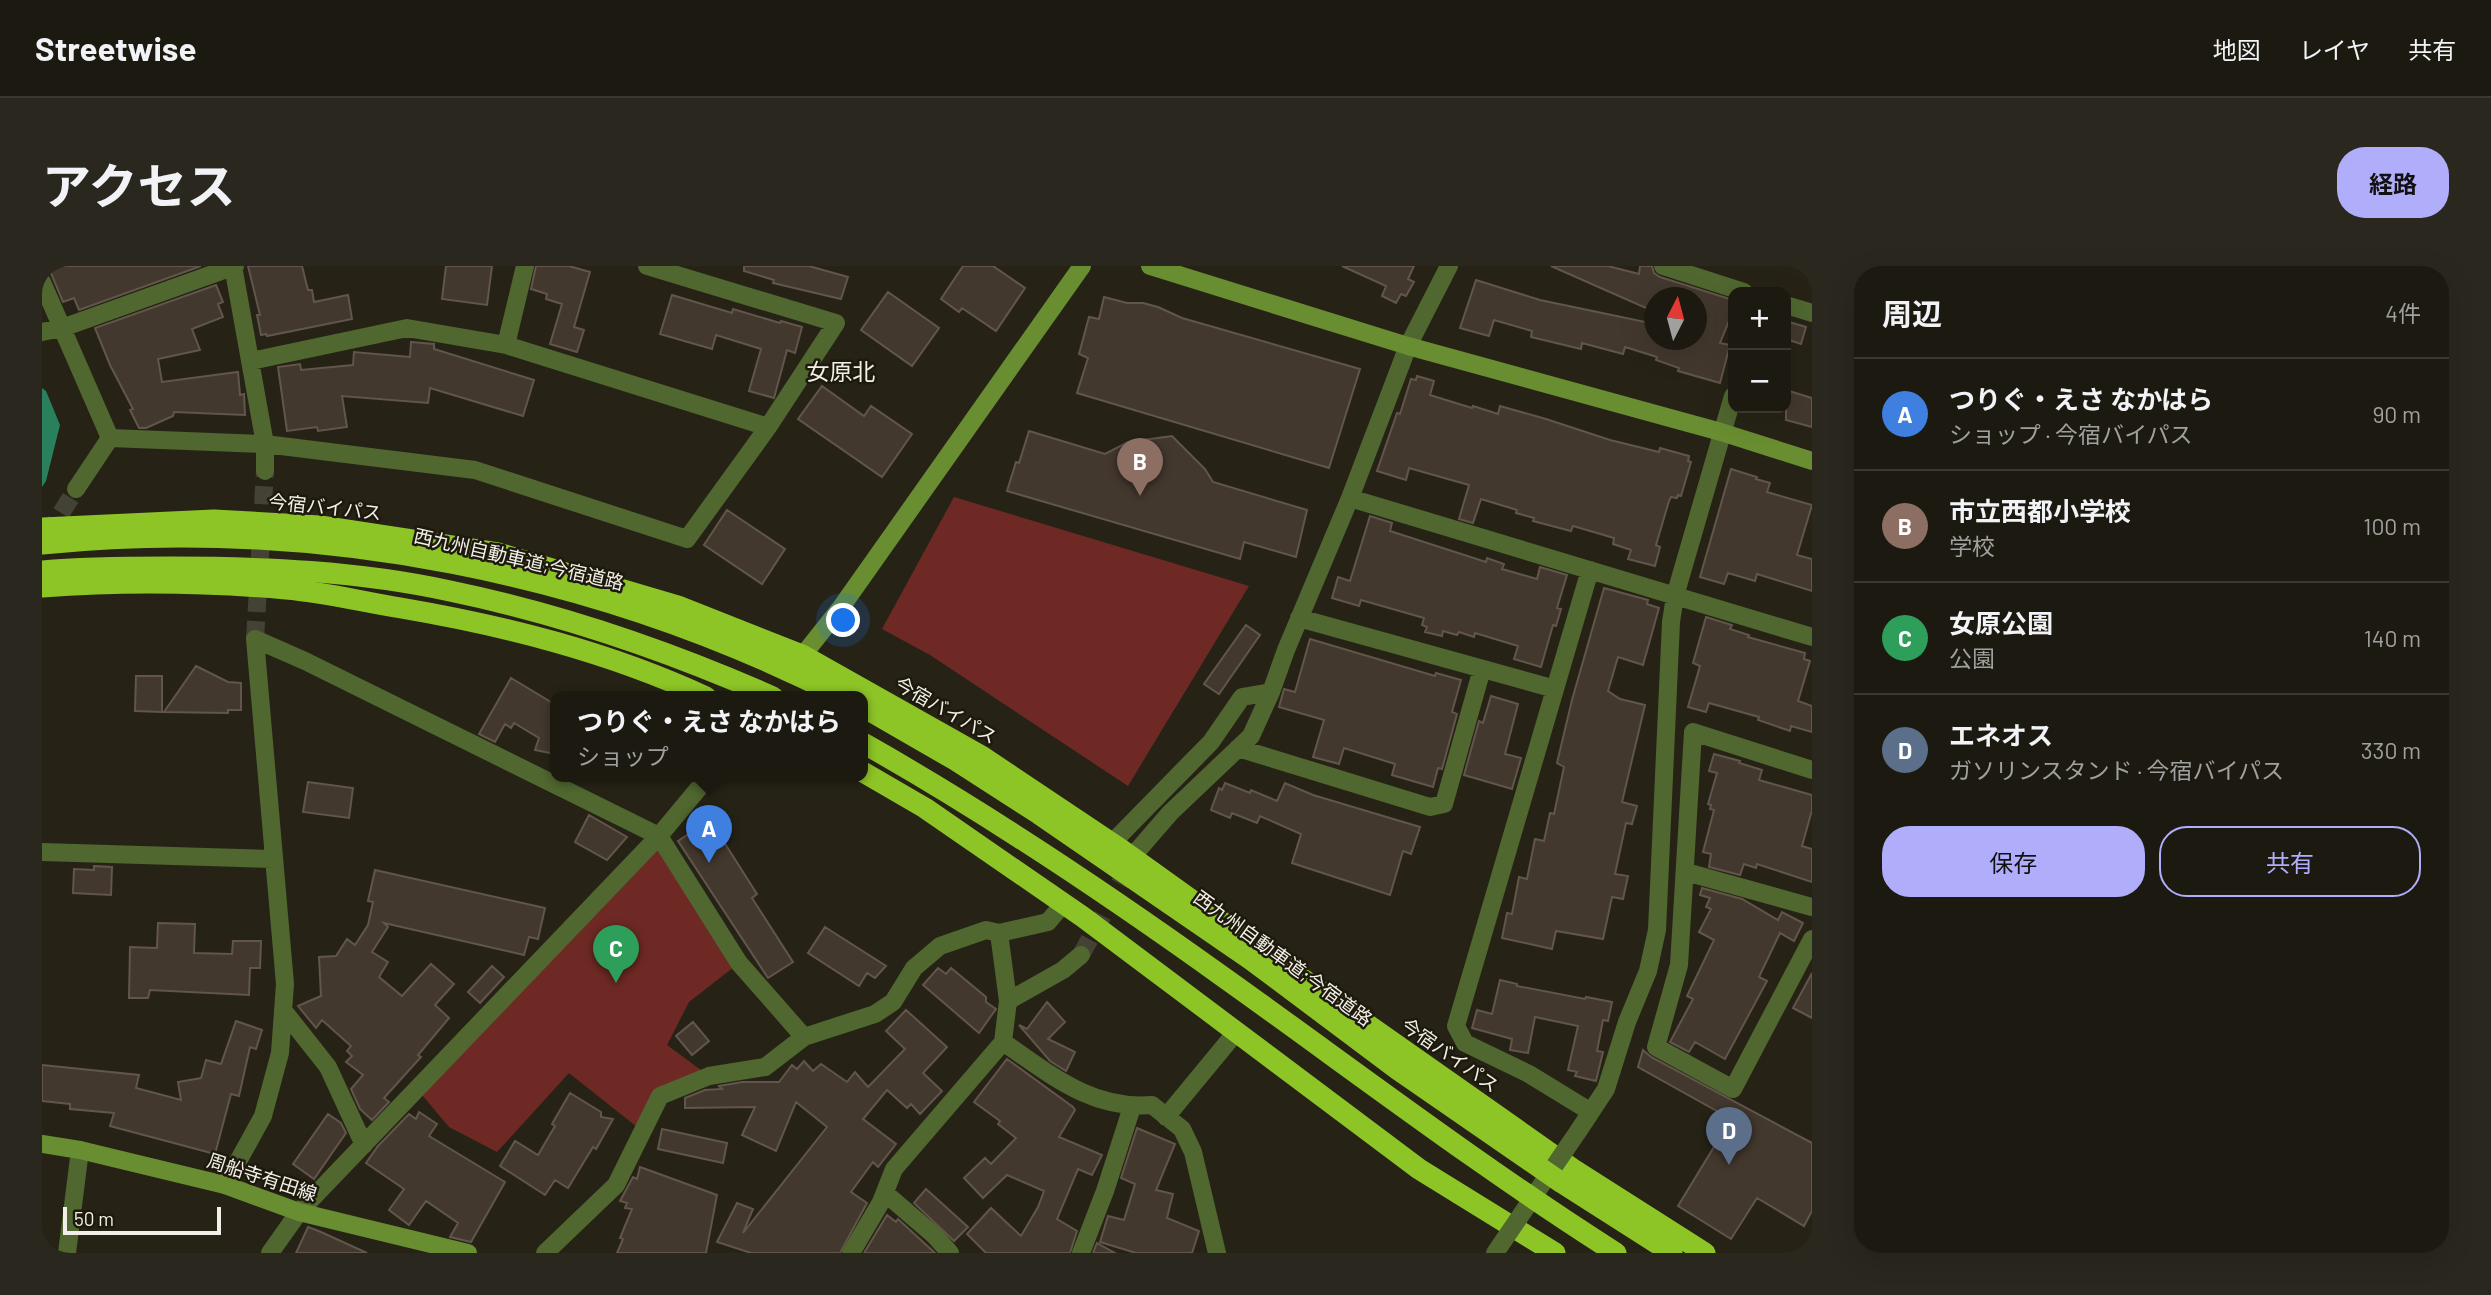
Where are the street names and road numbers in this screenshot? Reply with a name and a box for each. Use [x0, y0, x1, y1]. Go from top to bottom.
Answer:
street label: 今宿バイパス [267, 489, 383, 524]
street label: 西九州自動車道;今宿道路 [412, 523, 626, 594]
street label: 今宿バイパス [891, 671, 1001, 748]
street label: 西九州自動車道;今宿道路 [1190, 885, 1377, 1030]
street label: 今宿バイパス [1397, 1013, 1503, 1097]
street label: 周船寺有田線 [204, 1148, 320, 1205]

